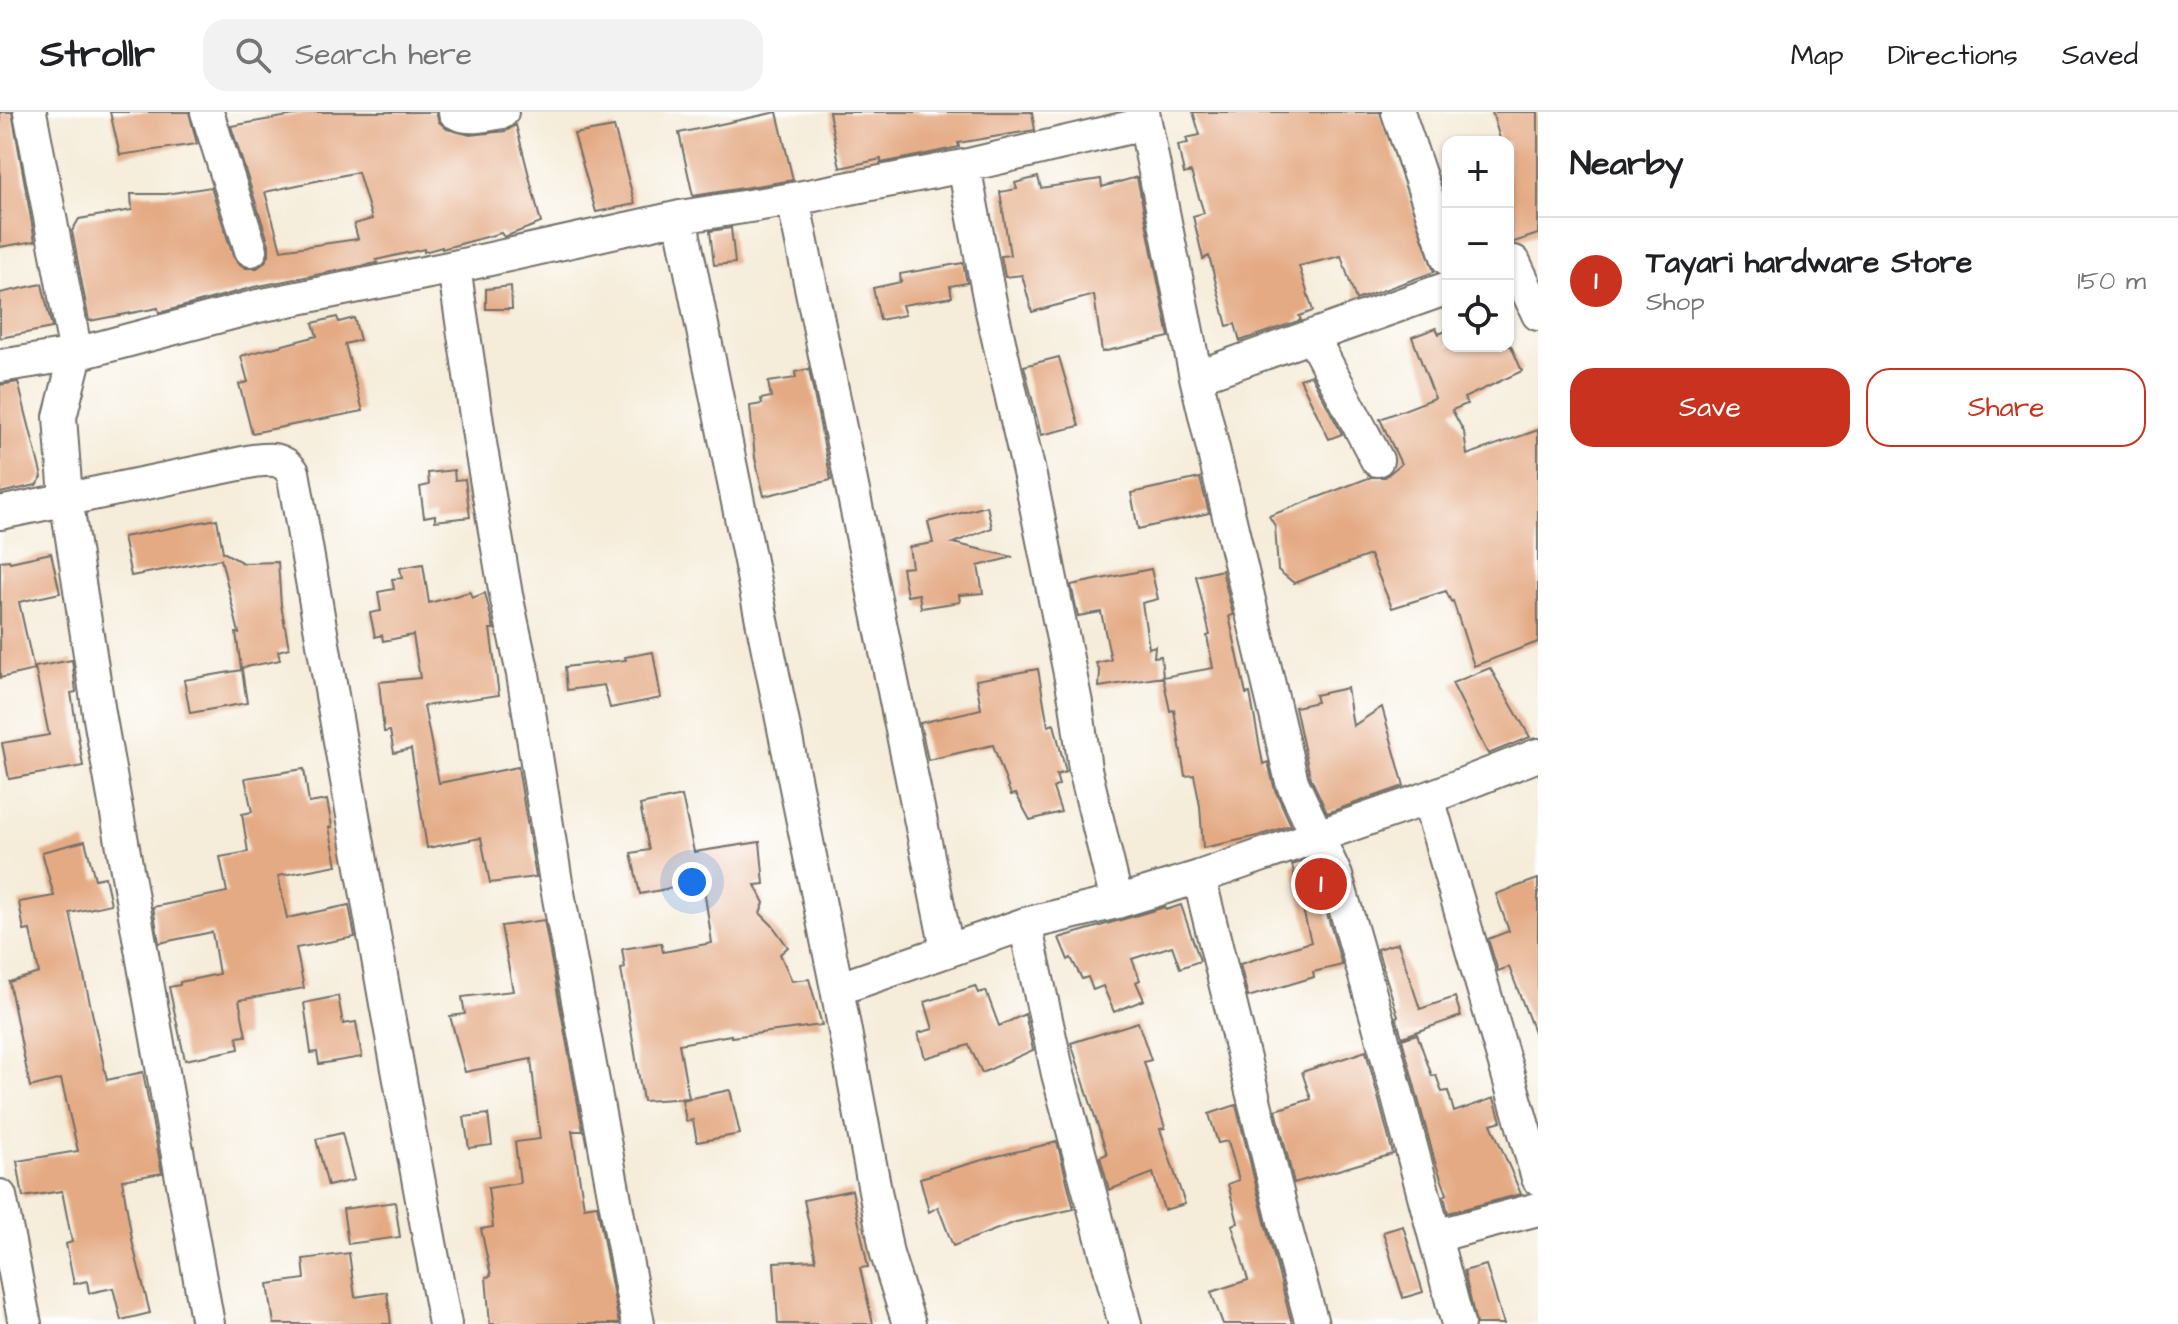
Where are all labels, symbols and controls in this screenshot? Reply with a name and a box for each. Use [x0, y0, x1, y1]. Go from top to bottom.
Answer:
search box [203, 19, 763, 91]
text: Strollr [40, 29, 155, 81]
icon: search [231, 33, 275, 77]
text: Search here [295, 34, 472, 76]
text: Map [1791, 36, 1844, 75]
text: Directions [1888, 36, 2018, 75]
text: Saved [2062, 36, 2138, 75]
map controls [1442, 136, 1514, 352]
button: + [1442, 136, 1514, 208]
text: Nearby [1570, 140, 1684, 188]
button: − [1442, 208, 1514, 280]
text: Tayari hardware Store [1646, 242, 1972, 284]
text: 1 [1594, 263, 1598, 299]
text: 150 m [2077, 263, 2146, 299]
button: locate [1442, 280, 1514, 352]
text: Shop [1646, 284, 1705, 320]
button: Save [1570, 368, 1850, 447]
button: Share [1866, 368, 2146, 447]
pin: 1 [1295, 854, 1347, 914]
your location [672, 862, 712, 902]

